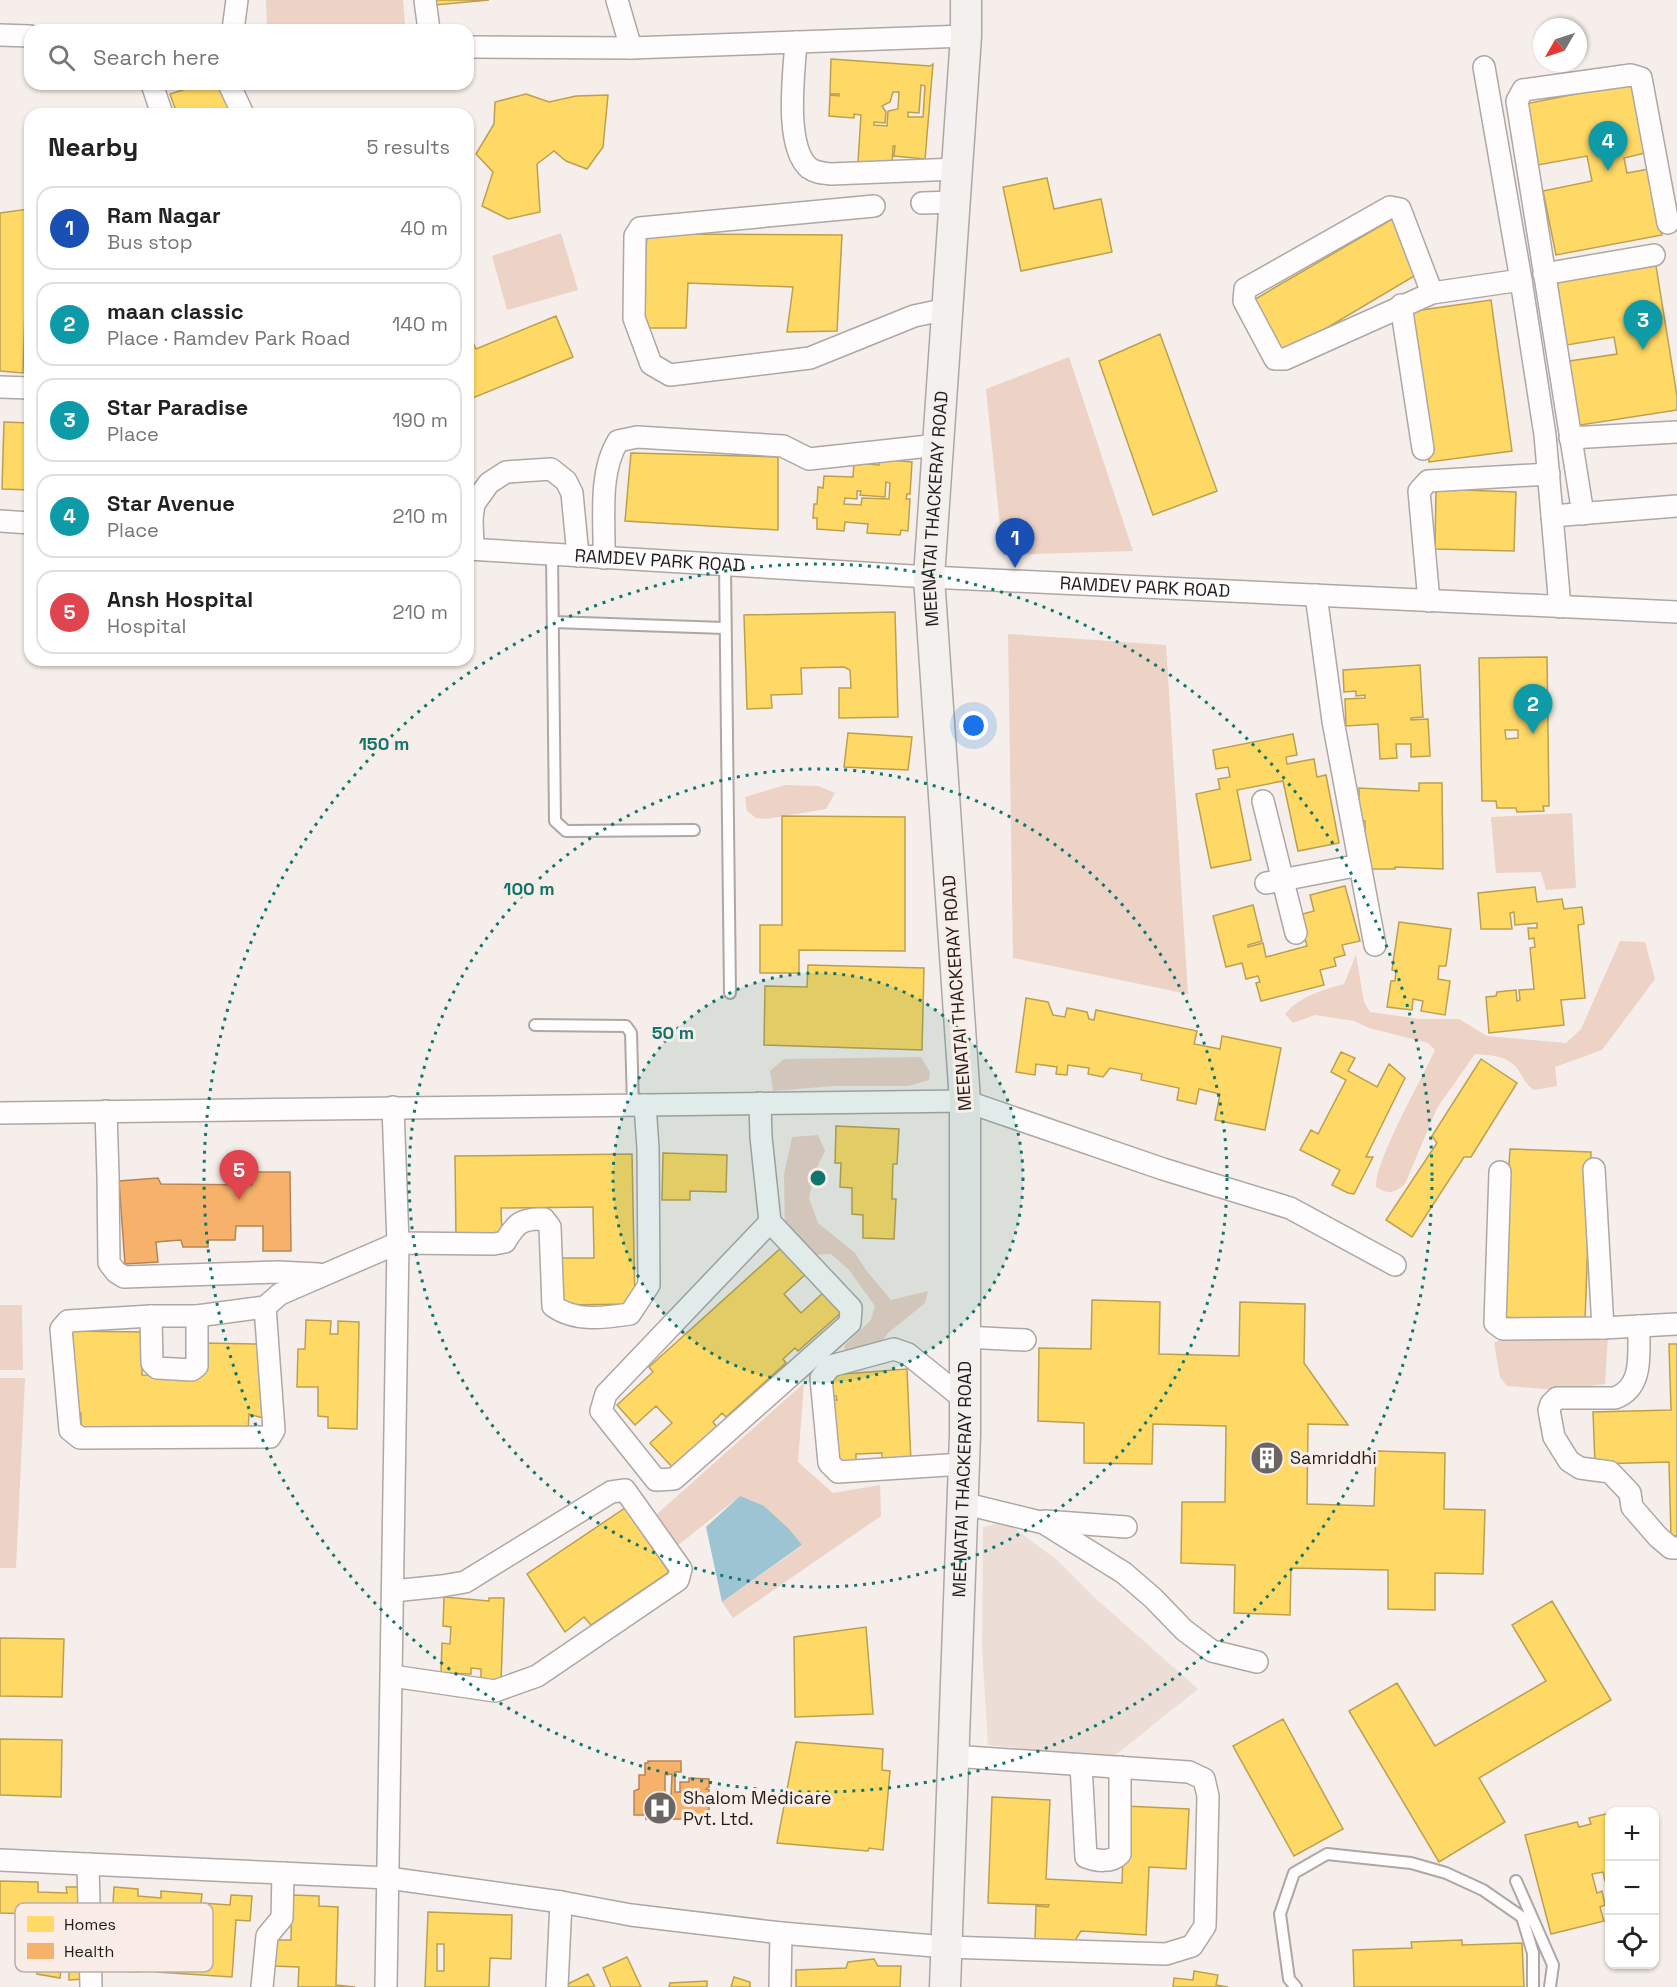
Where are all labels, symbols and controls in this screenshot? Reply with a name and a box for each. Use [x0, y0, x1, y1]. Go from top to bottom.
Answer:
north arrow [1533, 18, 1587, 72]
search box [24, 24, 474, 90]
icon: search [45, 41, 78, 74]
text: Search here [93, 43, 220, 71]
pin: 4 [1588, 122, 1628, 171]
text: Nearby [48, 130, 138, 164]
text: 5 results [366, 134, 450, 160]
text: Ram Nagar [107, 201, 221, 229]
text: 1 [65, 215, 74, 241]
text: 40 m [400, 215, 448, 241]
text: Bus stop [107, 229, 193, 255]
text: maan classic [107, 297, 244, 325]
pin: 3 [1624, 300, 1662, 350]
text: 2 [64, 311, 75, 337]
text: 140 m [392, 311, 448, 337]
text: Place · Ramdev Park Road [107, 325, 350, 351]
street label: MEENATAI THACKERAY ROAD [917, 390, 953, 628]
text: Star Paradise [107, 393, 248, 421]
text: 3 [63, 407, 76, 433]
text: 190 m [392, 407, 448, 433]
text: Place [107, 421, 159, 447]
text: Star Avenue [107, 489, 235, 517]
text: 4 [63, 503, 76, 529]
text: 210 m [392, 503, 448, 529]
text: Place [107, 517, 159, 543]
pin: 1 [996, 518, 1034, 568]
street label: RAMDEV PARK ROAD [574, 543, 745, 577]
street label: RAMDEV PARK ROAD [1059, 571, 1231, 602]
text: Ansh Hospital [107, 585, 253, 613]
text: 5 [64, 599, 76, 625]
text: 210 m [392, 599, 448, 625]
text: Hospital [107, 613, 186, 639]
pin: 2 [1514, 684, 1552, 734]
your location [959, 711, 988, 740]
text: 150 m [359, 732, 409, 755]
street label: MEENATAI THACKERAY ROAD [937, 874, 976, 1112]
text: 100 m [503, 877, 555, 900]
text: 50 m [652, 1021, 694, 1044]
pin: 5 [220, 1150, 258, 1200]
centre of rings [808, 1168, 828, 1188]
street label: MEENATAI THACKERAY ROAD [947, 1361, 976, 1598]
building icon: Samriddhi [1249, 1440, 1285, 1476]
place label: Samriddhi [1290, 1446, 1377, 1469]
place label: Shalom Medicare Pvt. Ltd. [683, 1786, 832, 1830]
hospital icon: Shalom Medicare Pvt. Ltd. [642, 1790, 678, 1826]
map controls [1605, 1807, 1659, 1969]
button: + [1605, 1807, 1659, 1861]
button: − [1605, 1861, 1659, 1915]
legend [15, 1903, 213, 1972]
text: Homes [64, 1914, 116, 1935]
button: locate [1605, 1915, 1659, 1969]
text: Health [64, 1941, 114, 1962]

